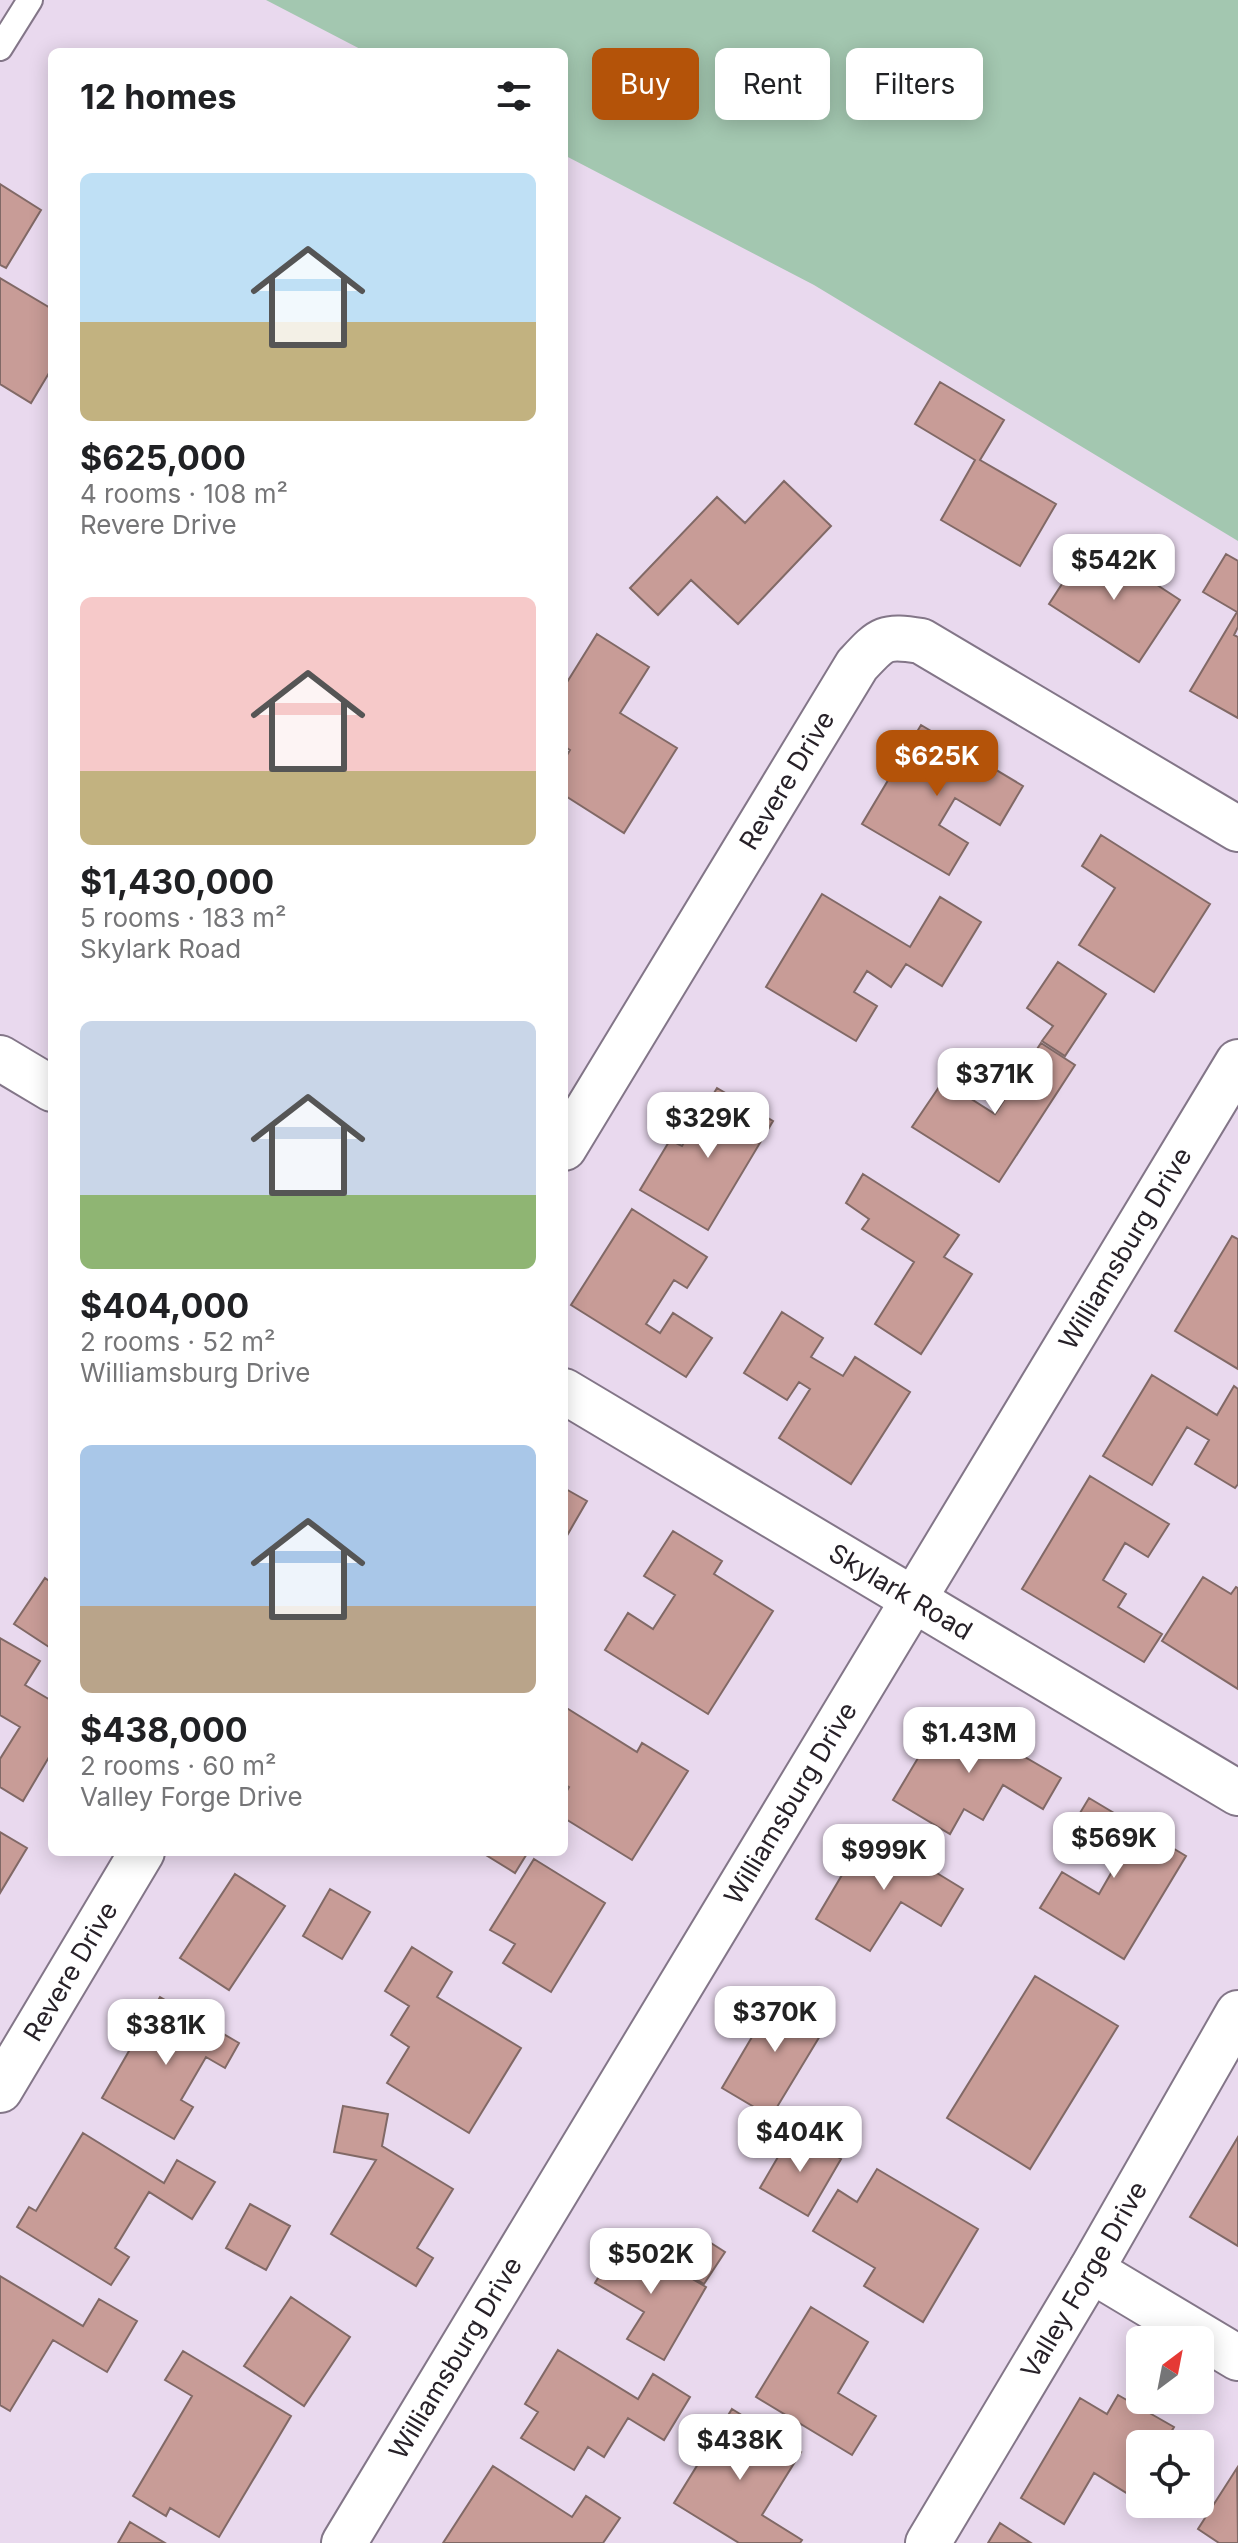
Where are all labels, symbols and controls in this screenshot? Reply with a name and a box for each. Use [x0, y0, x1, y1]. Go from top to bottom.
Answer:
chip: Buy [592, 48, 699, 120]
chip: Rent [715, 48, 830, 120]
chip: Filters [846, 48, 983, 120]
icon: filters [492, 74, 536, 118]
text: 12 homes [80, 76, 236, 117]
icon: home [236, 225, 380, 369]
text: $625,000 [80, 437, 246, 478]
text: 4 rooms · 108 m² [80, 478, 288, 509]
text: Revere Drive [80, 509, 237, 540]
pin: $542K [1058, 534, 1170, 602]
text: $542K [1071, 544, 1157, 575]
icon: home [236, 649, 380, 793]
street label: Revere Drive [733, 705, 840, 855]
pin: $625K [881, 730, 993, 798]
text: $625K [894, 740, 980, 771]
text: $1,430,000 [80, 861, 274, 902]
text: 5 rooms · 183 m² [80, 902, 287, 933]
text: Skylark Road [80, 933, 241, 964]
pin: $371K [939, 1048, 1051, 1116]
text: $371K [956, 1058, 1034, 1089]
icon: home [236, 1073, 380, 1217]
pin: $329K [652, 1092, 764, 1160]
text: $329K [665, 1102, 751, 1133]
street label: Williamsburg Drive [1052, 1142, 1198, 1355]
text: $404,000 [80, 1285, 249, 1326]
text: 2 rooms · 52 m² [80, 1326, 276, 1357]
text: Williamsburg Drive [80, 1357, 310, 1388]
icon: home [236, 1497, 380, 1641]
street label: Skylark Road [824, 1537, 978, 1646]
street label: Williamsburg Drive [717, 1696, 863, 1910]
pin: $1.43M [904, 1707, 1034, 1775]
text: $438,000 [80, 1709, 248, 1750]
text: $1.43M [921, 1717, 1017, 1748]
text: 2 rooms · 60 m² [80, 1750, 276, 1781]
text: Valley Forge Drive [80, 1781, 303, 1812]
pin: $569K [1058, 1812, 1170, 1880]
text: $569K [1071, 1822, 1157, 1853]
pin: $999K [828, 1824, 940, 1892]
text: $999K [841, 1834, 927, 1865]
street label: Revere Drive [17, 1896, 124, 2046]
pin: $370K [719, 1986, 831, 2054]
text: $370K [733, 1996, 817, 2027]
pin: $381K [110, 1999, 222, 2067]
text: $381K [126, 2009, 206, 2040]
pin: $404K [744, 2106, 856, 2174]
text: $404K [756, 2116, 844, 2147]
street label: Valley Forge Drive [1014, 2176, 1153, 2384]
pin: $502K [595, 2228, 707, 2296]
text: $502K [608, 2238, 694, 2269]
street label: Williamsburg Drive [382, 2251, 528, 2464]
north arrow [1126, 2326, 1214, 2414]
map controls [1126, 2326, 1214, 2518]
pin: $438K [684, 2414, 796, 2482]
text: $438K [696, 2424, 784, 2455]
button: locate [1126, 2430, 1214, 2518]

